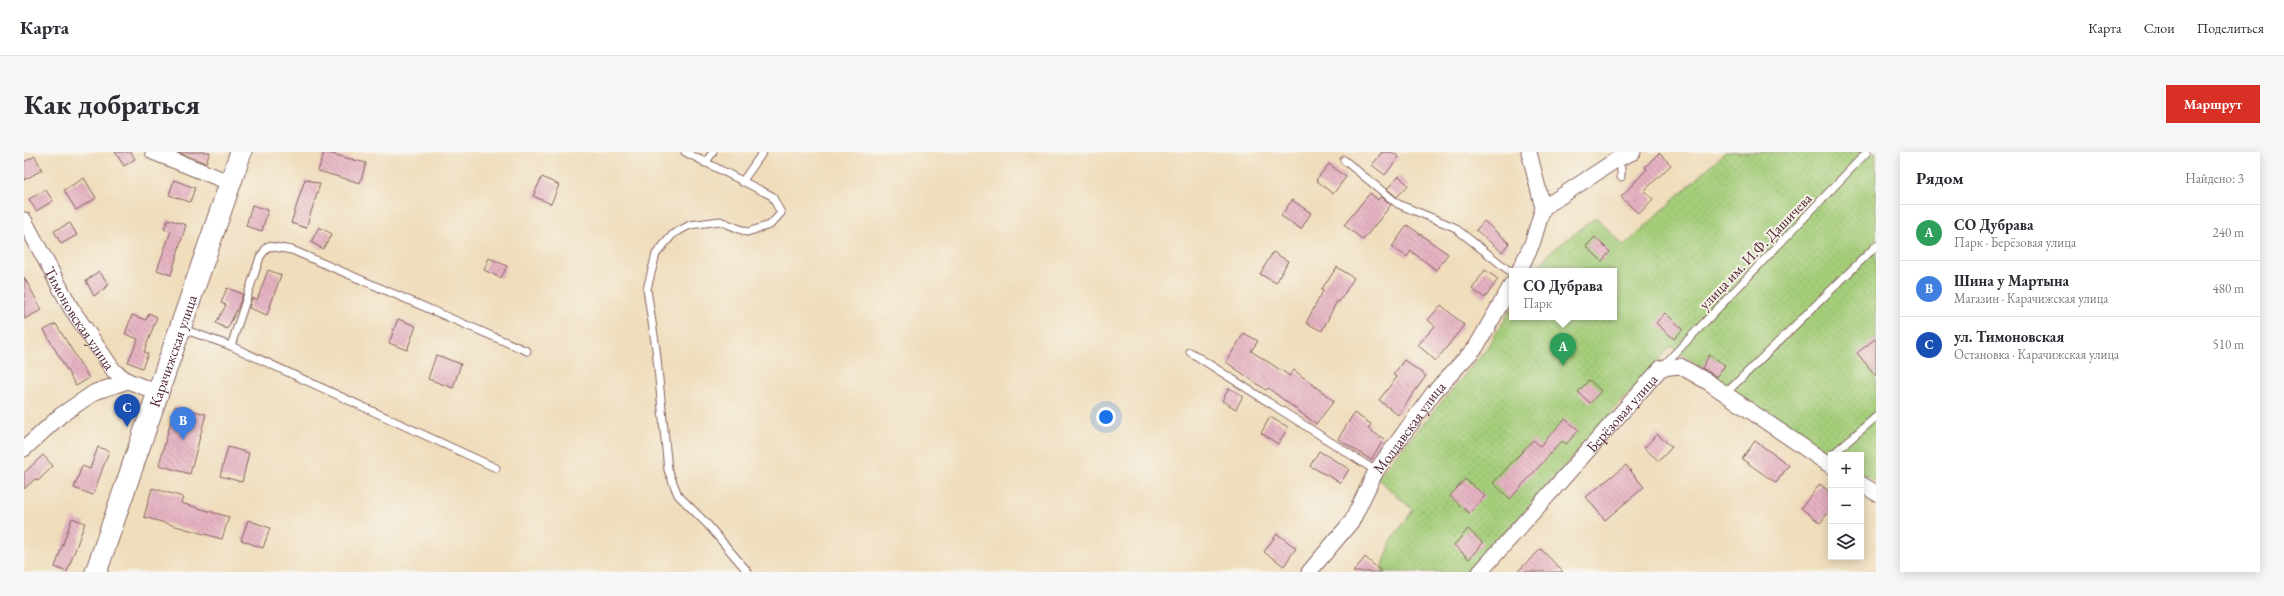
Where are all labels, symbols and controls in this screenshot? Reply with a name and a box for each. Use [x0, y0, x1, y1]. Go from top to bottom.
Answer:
text: Карта [20, 15, 69, 40]
text: Карта [2088, 19, 2122, 37]
text: Слои [2144, 19, 2175, 37]
text: Поделиться [2197, 19, 2264, 37]
button: Маршрут [2166, 85, 2260, 123]
text: Как добраться [24, 86, 200, 122]
text: Рядом [1916, 167, 1964, 189]
text: Найдено: 3 [2185, 170, 2244, 187]
street label: улица им. И.Ф. Дашичева [1694, 189, 1816, 313]
text: СО Дубрава [1954, 215, 2034, 234]
text: A [1924, 224, 1934, 241]
text: 240 m [2213, 224, 2244, 241]
text: Парк · Берёзовая улица [1954, 234, 2076, 251]
street label: Тимоновская улица [41, 263, 120, 373]
popup [1509, 268, 1617, 320]
text: Шина у Мартына [1954, 271, 2069, 290]
text: СО Дубрава [1523, 276, 1603, 295]
text: B [1925, 280, 1933, 297]
text: 480 m [2213, 280, 2244, 297]
text: Магазин · Карачижская улица [1954, 290, 2109, 307]
street label: Карачижская улица [144, 292, 201, 410]
text: Парк [1523, 295, 1552, 312]
text: ул. Тимоновская [1954, 327, 2064, 346]
pin: A [1550, 333, 1576, 366]
text: C [1924, 336, 1934, 353]
text: 510 m [2213, 336, 2244, 353]
text: Остановка · Карачижская улица [1954, 346, 2119, 363]
street label: Берёзовая улица [1582, 369, 1661, 456]
street label: Молдавская улица [1368, 377, 1449, 477]
pin: C [114, 394, 140, 427]
pin: B [170, 407, 196, 440]
your location [1096, 407, 1116, 427]
map controls [1828, 452, 1864, 560]
button: + [1828, 452, 1864, 488]
button: − [1828, 488, 1864, 524]
button: layers [1828, 524, 1864, 560]

